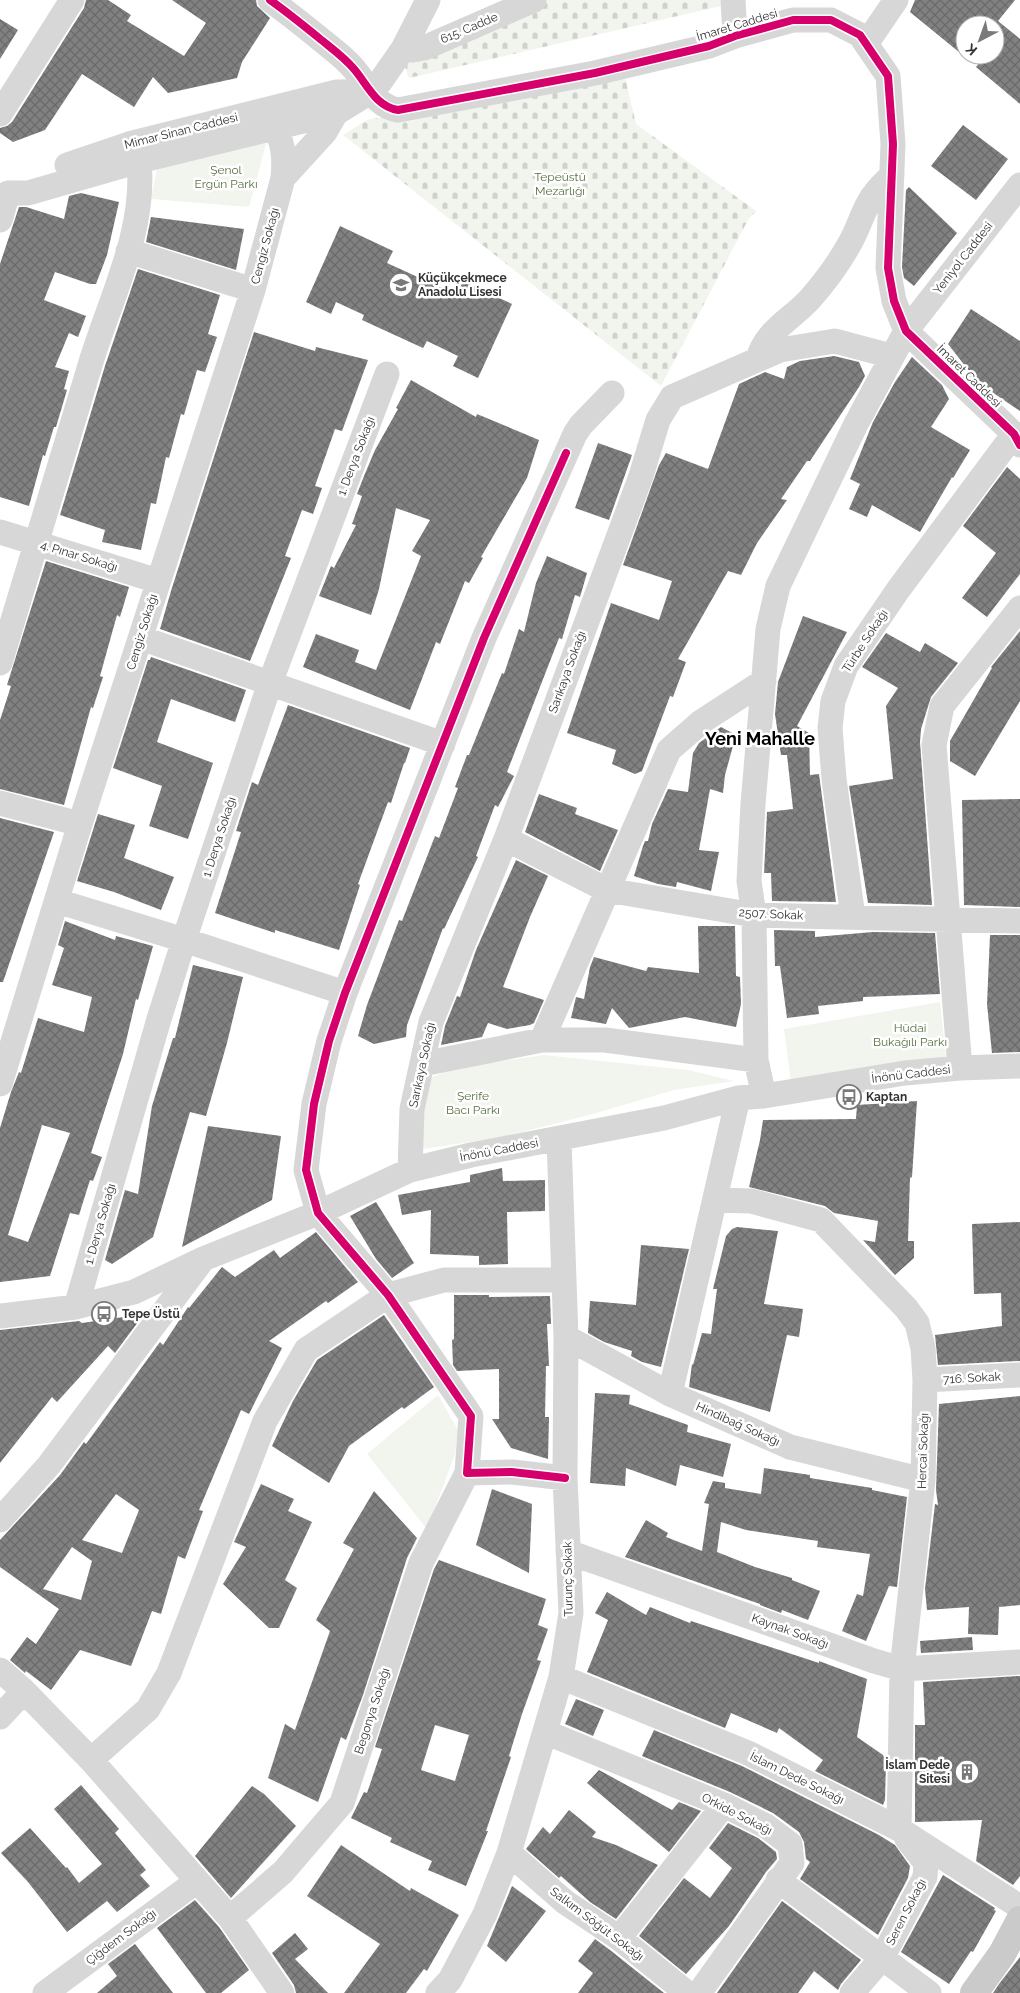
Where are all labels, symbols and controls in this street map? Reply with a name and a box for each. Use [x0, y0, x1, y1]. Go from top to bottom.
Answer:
street label: İmaret Caddesi [695, 6, 779, 44]
street label: 615. Cadde [438, 10, 500, 46]
north arrow [955, 15, 1005, 65]
text: K [962, 40, 980, 59]
street label: Mimar Sinan Caddesi [123, 110, 239, 152]
park label: Şenol Ergün Parkı [194, 163, 258, 191]
park label: Tepeüstü Mezarlığı [534, 170, 586, 198]
street label: Cengiz Sokağı [248, 206, 282, 286]
street label: Yeniyol Caddesi [930, 219, 996, 297]
place label: Küçükçekmece Anadolu Lisesi [418, 271, 507, 299]
school or university icon: Küçükçekmece Anadolu Lisesi [388, 272, 414, 298]
street label: İmaret Caddesi [934, 342, 1004, 410]
street label: 1. Derya Sokağı [334, 414, 378, 498]
street label: 4. Pınar Sokağı [39, 538, 119, 574]
street label: Cengiz Sokağı [124, 592, 160, 672]
street label: Türbe Sokağı [839, 607, 891, 675]
street label: Sarıkaya Sokağı [546, 629, 588, 715]
district label: Yeni Mahalle [705, 728, 815, 749]
street label: 1. Derya Sokağı [199, 795, 239, 879]
street label: 2507. Sokak [738, 905, 804, 923]
street label: Sarıkaya Sokağı [406, 1021, 438, 1109]
park label: Hüdai Bukağılı Parkı [873, 1021, 947, 1049]
street label: İnönü Caddesi [871, 1062, 951, 1086]
bus stop icon: Kaptan [836, 1084, 862, 1110]
park label: Şerife Bacı Parkı [446, 1089, 500, 1117]
place label: Kaptan [866, 1090, 907, 1104]
street label: İnönü Caddesi [459, 1136, 539, 1164]
street label: 1. Derya Sokağı [82, 1182, 118, 1266]
bus stop icon: Tepe Üstü [91, 1301, 117, 1327]
place label: Tepe Üstü [122, 1306, 180, 1321]
street label: 716. Sokak [943, 1369, 1002, 1387]
street label: Hindibağ Sokağı [694, 1399, 782, 1449]
street label: Hercai Sokağı [915, 1413, 931, 1489]
street label: Turunç Sokak [560, 1541, 576, 1617]
street label: Kaynak Sokağı [750, 1611, 830, 1651]
street label: Begonya Sokağı [351, 1666, 393, 1756]
street label: İslam Dede Sokağı [748, 1749, 846, 1807]
place label: İslam Dede Sitesi [885, 1757, 950, 1786]
building icon: İslam Dede Sitesi [954, 1759, 980, 1785]
street label: Orkide Sokağı [699, 1790, 775, 1838]
street label: Seren Sokağı [883, 1876, 929, 1948]
street label: Salkım Söğüt Sokağı [547, 1884, 647, 1964]
street label: Çiğdem Sokağı [83, 1906, 159, 1968]

